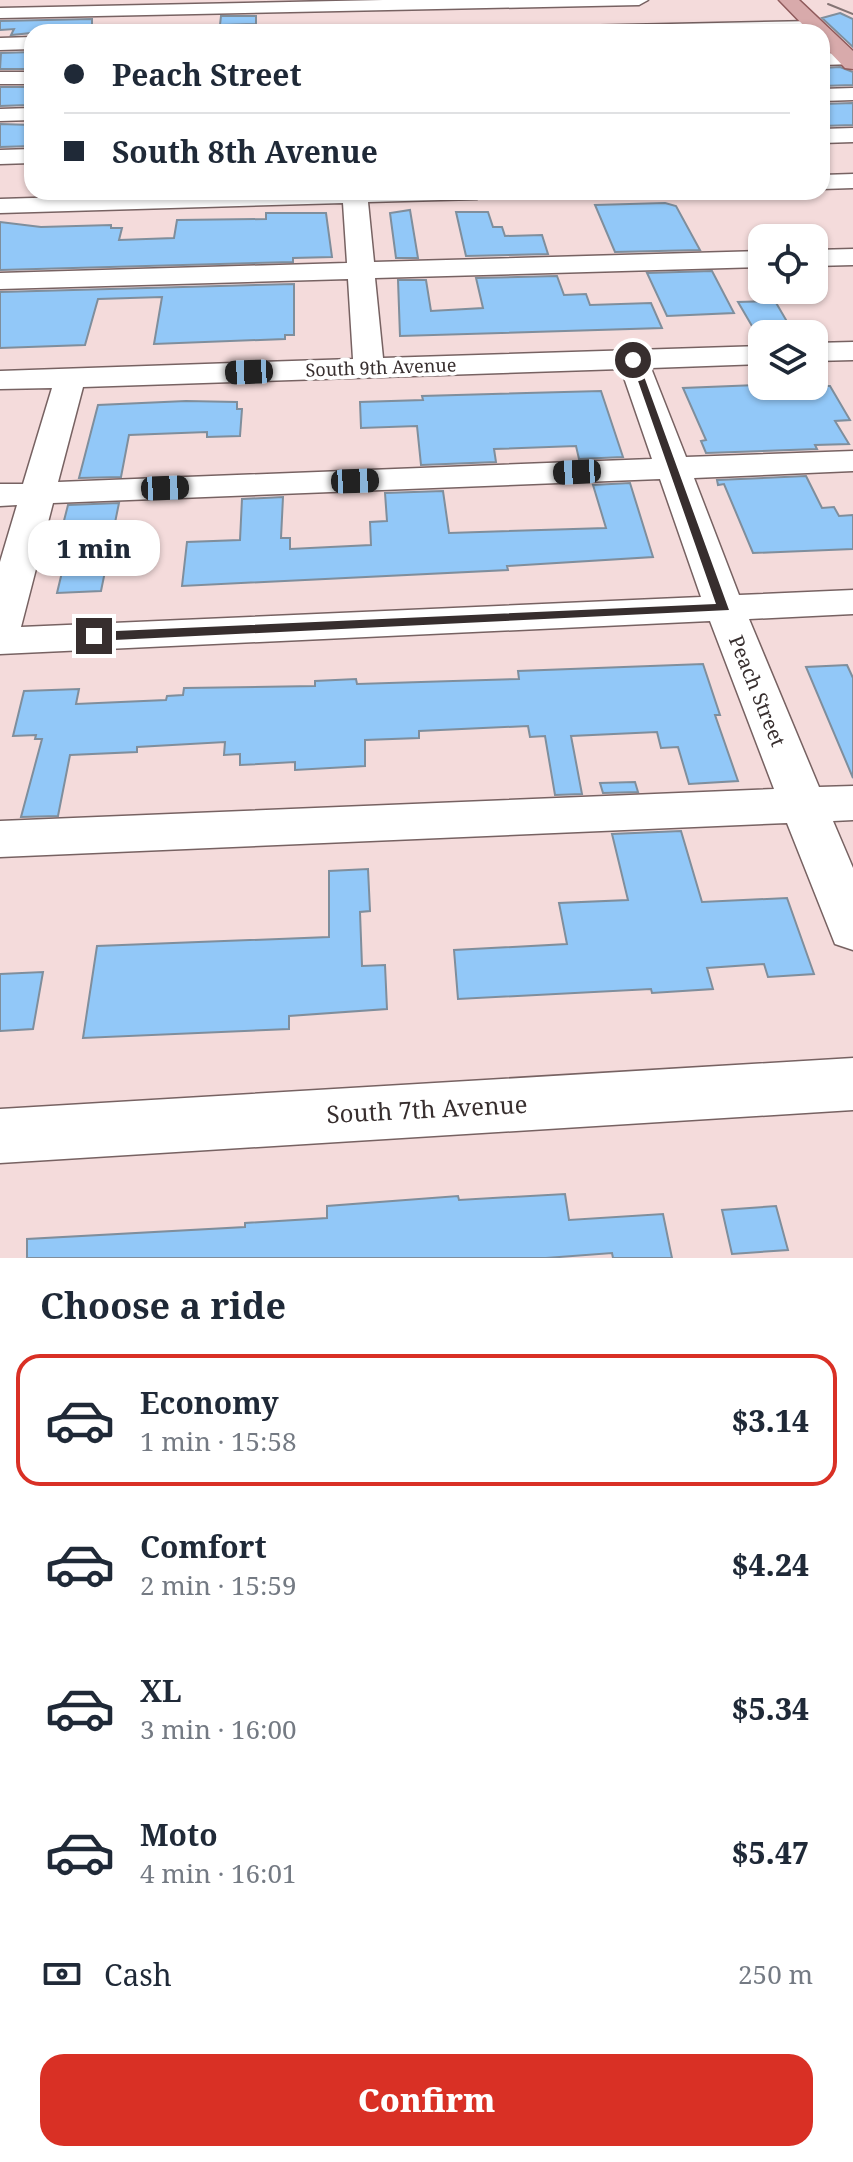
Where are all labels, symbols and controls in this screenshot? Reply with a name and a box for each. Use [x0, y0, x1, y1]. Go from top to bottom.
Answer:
text: Peach Street [112, 54, 302, 95]
text: South 8th Avenue [112, 131, 378, 172]
map controls [748, 224, 828, 400]
button: locate [748, 224, 828, 304]
button: layers [748, 320, 828, 400]
route start [615, 342, 651, 378]
street label: South 9th Avenue [305, 352, 457, 382]
car [225, 359, 273, 385]
car [552, 459, 602, 485]
car [331, 468, 379, 494]
car [141, 475, 189, 501]
callout: 1 min [28, 520, 160, 576]
text: 1 min [57, 530, 131, 566]
route end [76, 618, 112, 654]
street label: Peach Street [723, 631, 792, 750]
street label: South 7th Avenue [326, 1087, 528, 1130]
text: Choose a ride [40, 1281, 286, 1330]
text: Economy [140, 1382, 279, 1423]
icon: car [44, 1384, 116, 1456]
text: $3.14 [732, 1400, 809, 1441]
text: 1 min · 15:58 [140, 1423, 297, 1459]
text: Comfort [140, 1526, 267, 1567]
icon: car [44, 1528, 116, 1600]
text: $4.24 [732, 1544, 809, 1585]
text: 2 min · 15:59 [140, 1567, 297, 1603]
text: XL [140, 1670, 182, 1711]
icon: car [44, 1672, 116, 1744]
text: $5.34 [732, 1688, 809, 1729]
text: 3 min · 16:00 [140, 1711, 297, 1747]
text: Moto [140, 1814, 218, 1855]
icon: car [44, 1816, 116, 1888]
text: $5.47 [732, 1832, 809, 1873]
text: 4 min · 16:01 [140, 1855, 297, 1891]
icon: cash [40, 1952, 84, 1996]
text: Cash [104, 1954, 172, 1995]
text: 250 m [738, 1956, 813, 1992]
button: Confirm [40, 2054, 813, 2146]

